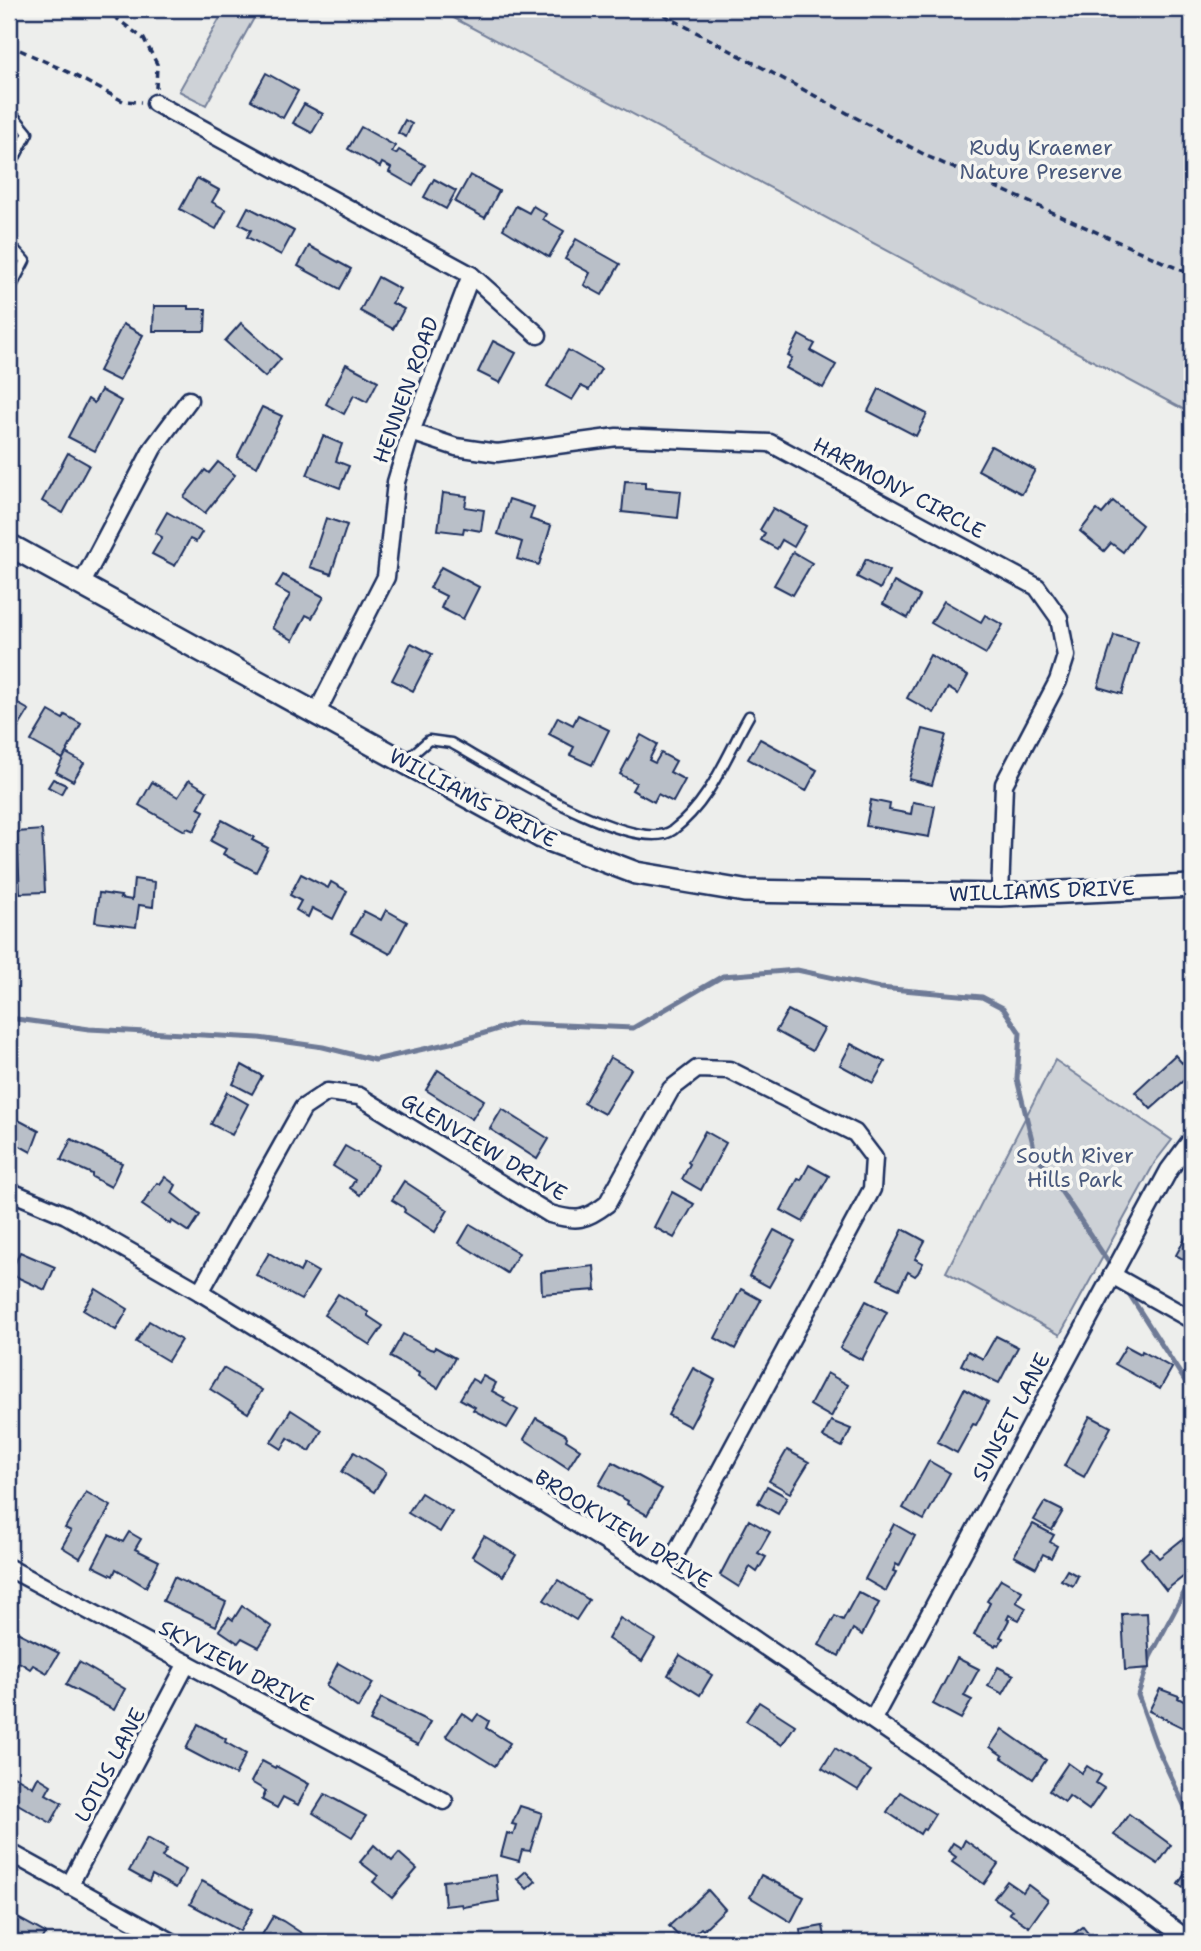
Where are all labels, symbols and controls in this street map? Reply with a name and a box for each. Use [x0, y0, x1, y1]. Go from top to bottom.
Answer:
park label: Rudy Kraemer Nature Preserve [959, 134, 1123, 186]
street label: HENNEN ROAD [366, 313, 446, 467]
street label: HARMONY CIRCLE [808, 431, 990, 545]
street label: WILLIAMS DRIVE [384, 742, 562, 854]
street label: WILLIAMS DRIVE [949, 874, 1135, 908]
street label: GLENVIEW DRIVE [396, 1086, 572, 1208]
park label: South River Hills Park [1016, 1142, 1134, 1194]
street label: SUNSET LANE [965, 1348, 1057, 1486]
street label: BROOKVIEW DRIVE [529, 1463, 717, 1595]
street label: SKYVIEW DRIVE [154, 1613, 318, 1719]
street label: LOTUS LANE [68, 1703, 152, 1827]

